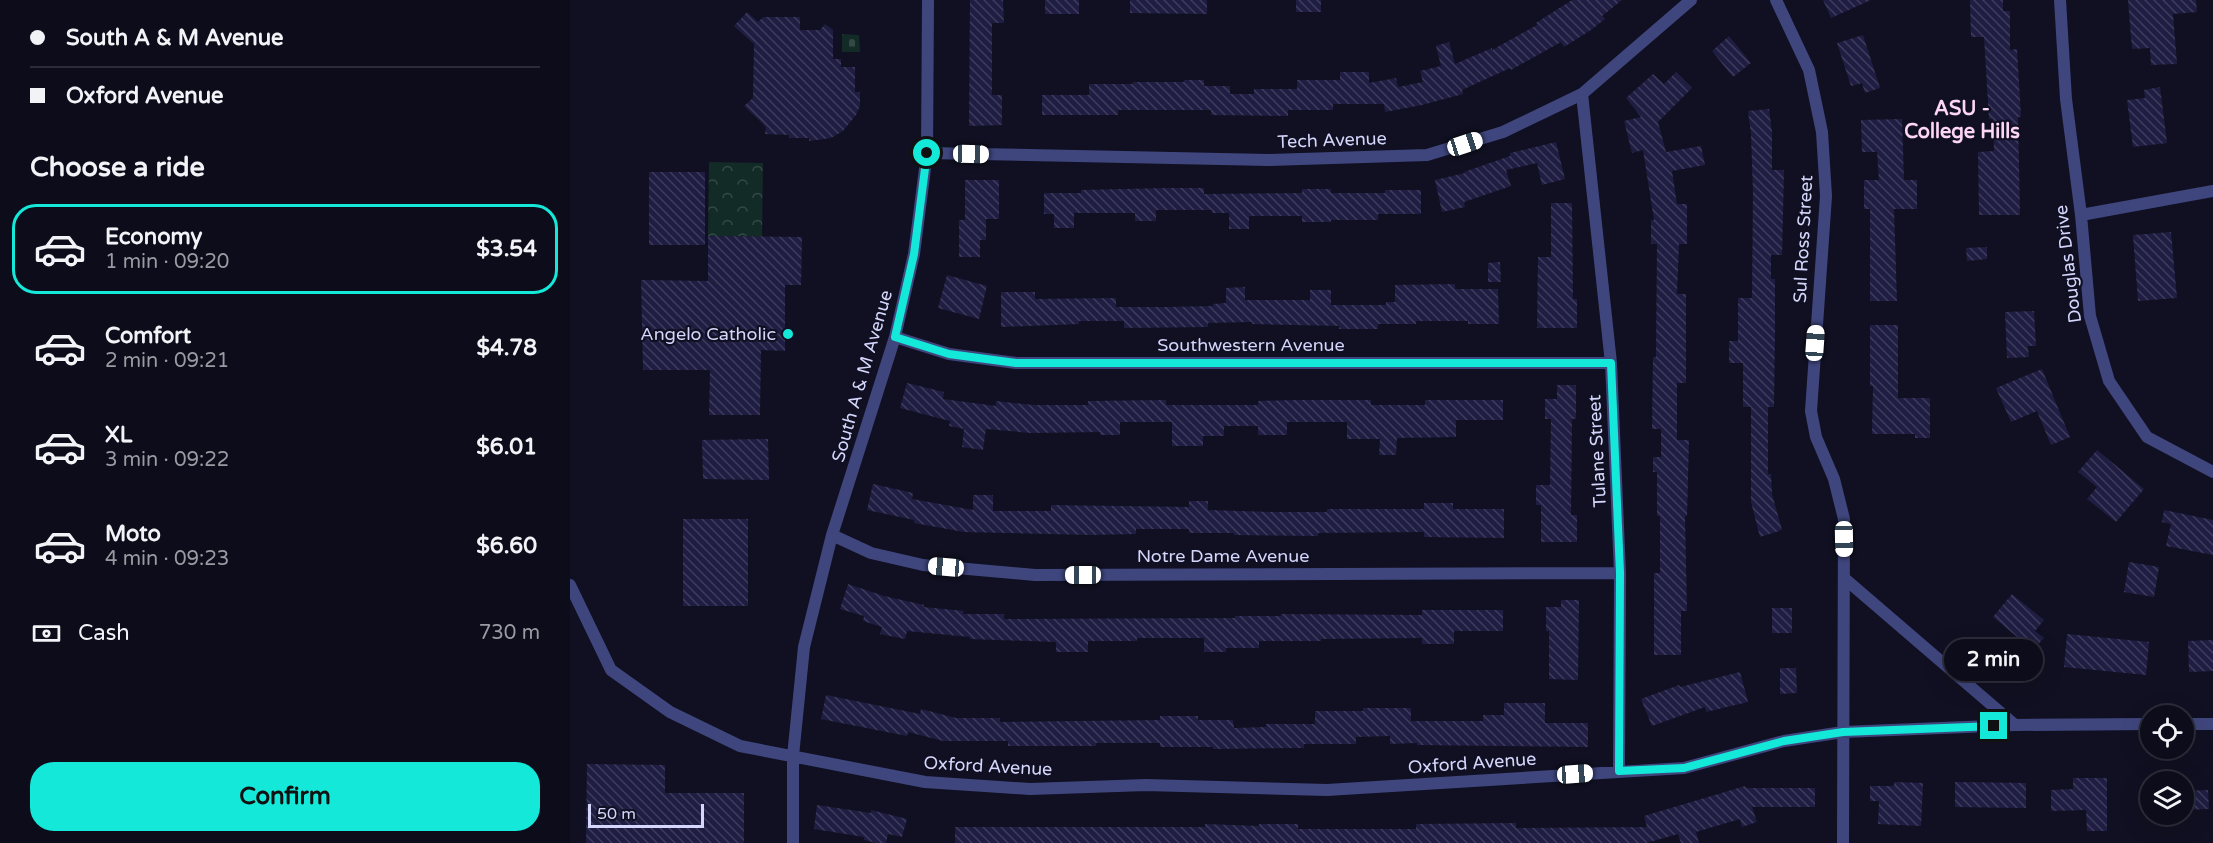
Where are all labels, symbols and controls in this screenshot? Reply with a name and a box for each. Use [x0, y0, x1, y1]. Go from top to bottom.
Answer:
text: South A & M Avenue [66, 25, 284, 51]
text: Oxford Avenue [66, 83, 224, 109]
district label: ASU - College Hills [1904, 97, 2020, 144]
street label: Tech Avenue [1277, 127, 1387, 153]
car [1445, 130, 1485, 158]
route start [913, 139, 940, 166]
car [953, 145, 989, 163]
text: Choose a ride [30, 151, 205, 184]
street label: Sul Ross Street [1789, 174, 1817, 304]
street label: Douglas Drive [2050, 204, 2086, 324]
icon: car [33, 222, 87, 276]
text: Economy [105, 224, 202, 250]
text: $3.54 [476, 236, 537, 262]
text: 1 min · 09:20 [105, 250, 229, 274]
street label: South A & M Avenue [827, 287, 897, 465]
icon: car [33, 321, 87, 375]
text: Comfort [105, 323, 191, 349]
place label: Angelo Catholic [640, 323, 776, 345]
car [1805, 324, 1825, 362]
marker: Angelo Catholic [781, 327, 795, 341]
street label: Southwestern Avenue [1157, 334, 1345, 356]
text: $4.78 [476, 335, 537, 361]
text: 2 min · 09:21 [105, 349, 229, 373]
street label: Tulane Street [1583, 394, 1611, 508]
icon: car [33, 420, 87, 474]
text: XL [105, 422, 132, 448]
text: $6.01 [476, 434, 537, 460]
text: 3 min · 09:22 [105, 448, 229, 472]
icon: car [33, 519, 87, 573]
text: Moto [105, 521, 161, 547]
car [1835, 521, 1853, 557]
text: $6.60 [476, 533, 537, 559]
street label: Notre Dame Avenue [1137, 545, 1309, 567]
text: 4 min · 09:23 [105, 547, 229, 571]
car [927, 556, 965, 578]
car [1065, 566, 1101, 584]
icon: cash [30, 617, 63, 650]
text: Cash [78, 620, 130, 646]
text: 730 m [479, 621, 540, 645]
callout: 2 min [1944, 639, 2044, 681]
text: 2 min [1967, 648, 2020, 672]
map controls [2140, 705, 2194, 825]
button: locate [2140, 705, 2194, 759]
route end [1980, 712, 2007, 739]
street label: Oxford Avenue [1407, 748, 1537, 778]
street label: Oxford Avenue [923, 752, 1053, 780]
button: Confirm [30, 762, 540, 831]
car [1556, 764, 1594, 784]
button: layers [2140, 771, 2194, 825]
scale bar [588, 801, 704, 828]
text: 50 m [597, 804, 636, 824]

